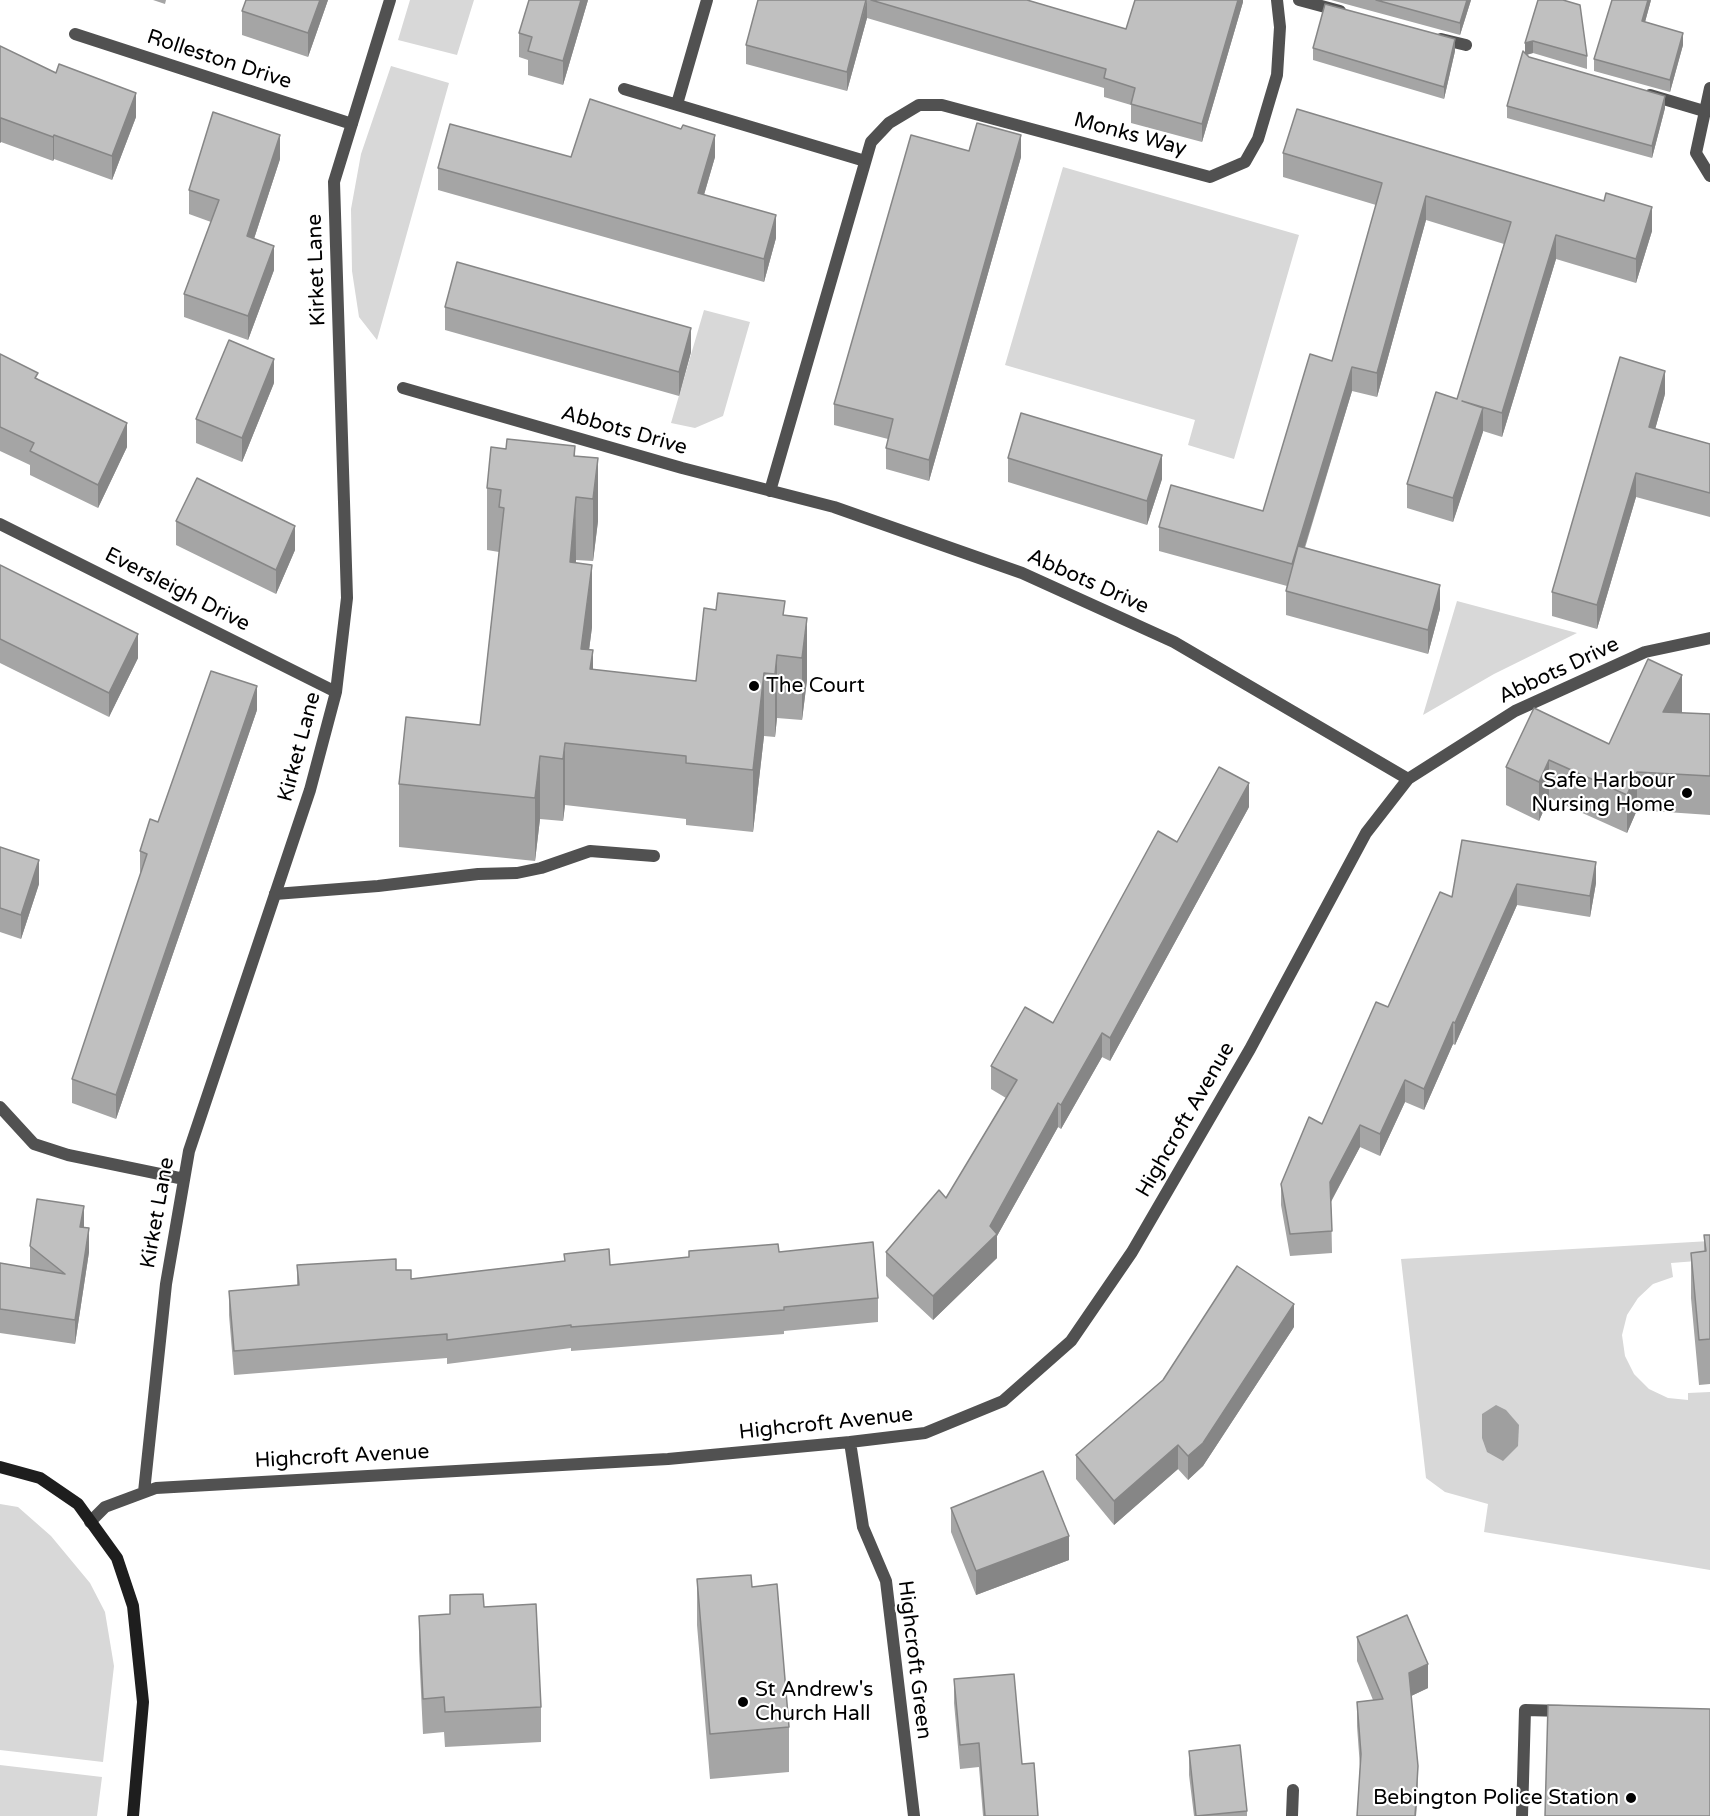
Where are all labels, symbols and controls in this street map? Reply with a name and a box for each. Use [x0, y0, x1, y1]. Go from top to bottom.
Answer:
street label: Rolleston Drive [143, 25, 295, 95]
street label: Monks Way [1071, 108, 1189, 162]
street label: Kirket Lane [302, 213, 332, 327]
street label: Abbots Drive [558, 401, 690, 461]
street label: Eversleigh Drive [100, 543, 254, 637]
street label: Abbots Drive [1023, 544, 1153, 620]
street label: Abbots Drive [1495, 632, 1623, 710]
place label: The Court [766, 673, 865, 699]
marker: The Court [747, 679, 761, 693]
street label: Kirket Lane [273, 689, 327, 805]
place label: Safe Harbour Nursing Home [1531, 768, 1675, 818]
marker: Safe Harbour Nursing Home [1680, 786, 1694, 800]
street label: Highcroft Avenue [1131, 1038, 1241, 1202]
street label: Kirket Lane [136, 1155, 180, 1271]
street label: Highcroft Avenue [738, 1402, 914, 1446]
street label: Highcroft Avenue [254, 1440, 430, 1474]
street label: Highcroft Green [892, 1579, 936, 1741]
place label: St Andrew's Church Hall [755, 1677, 873, 1727]
marker: St Andrew's Church Hall [736, 1695, 750, 1709]
place label: Bebington Police Station [1373, 1785, 1619, 1811]
marker: Bebington Police Station [1624, 1791, 1638, 1805]

